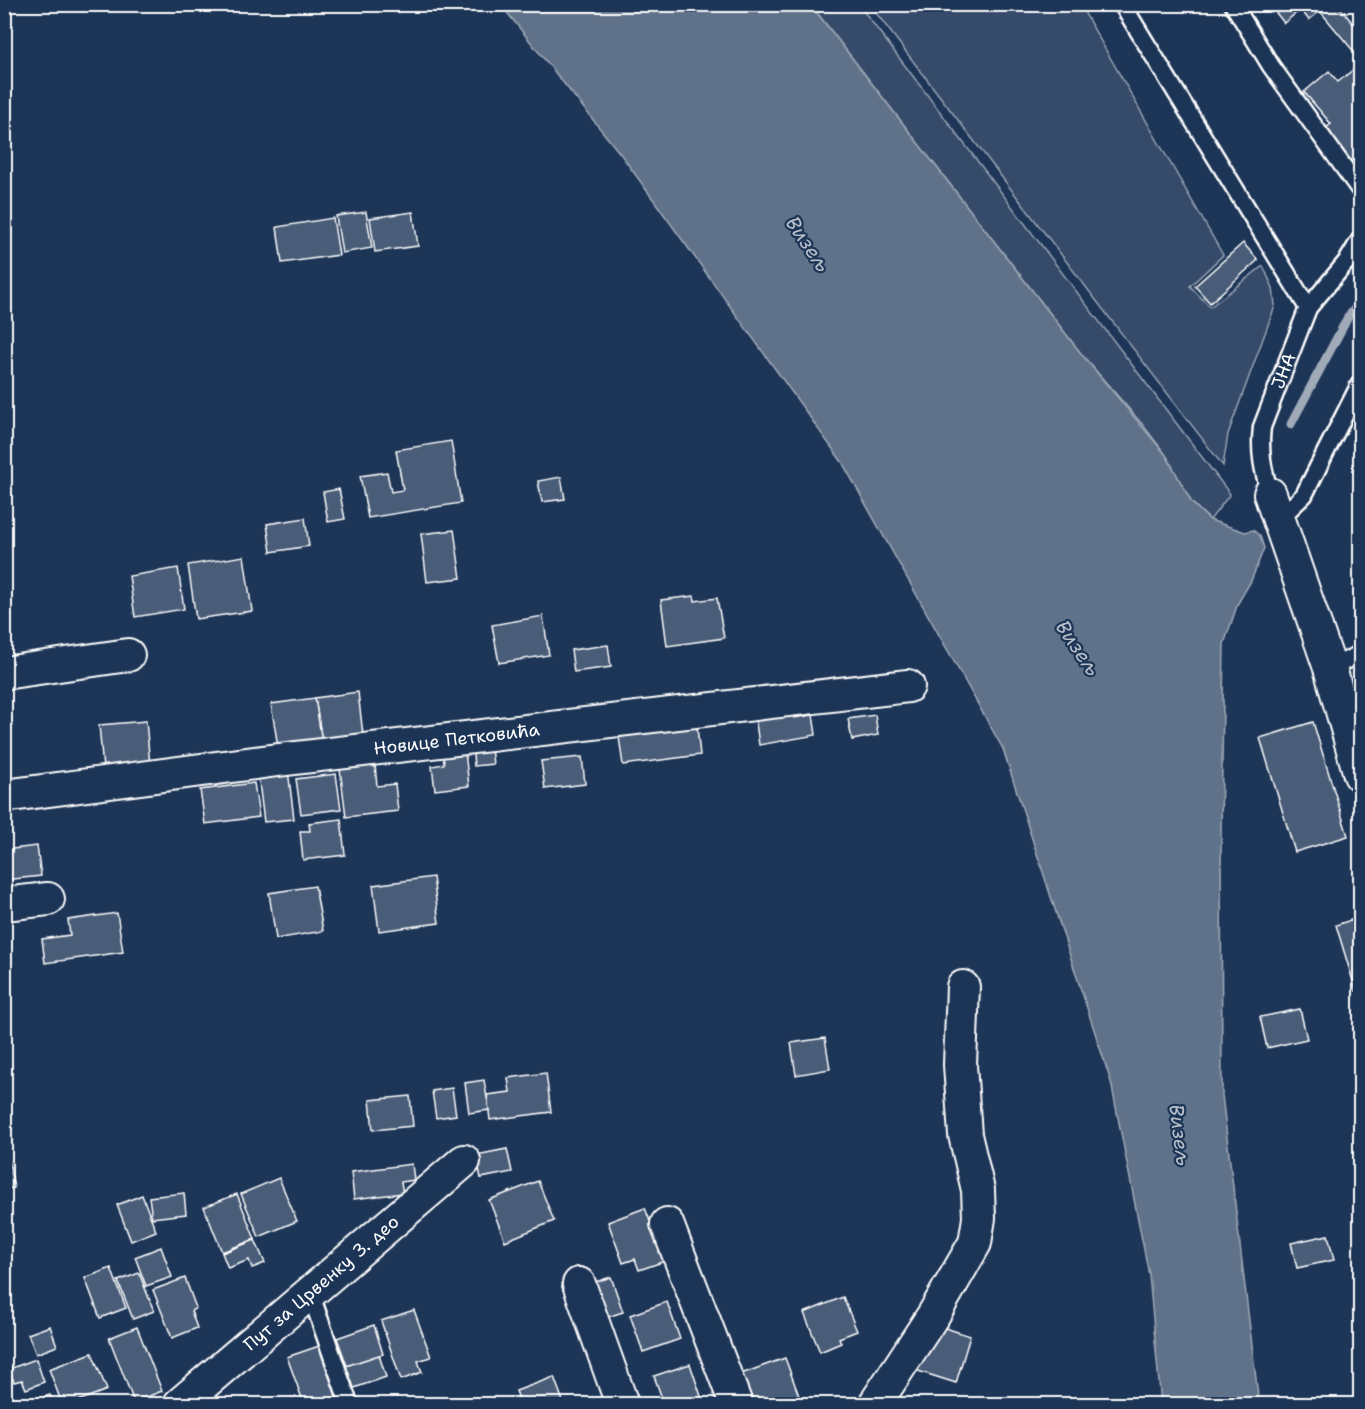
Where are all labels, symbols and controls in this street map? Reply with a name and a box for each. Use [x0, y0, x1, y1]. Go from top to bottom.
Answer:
water label: Визељ [780, 211, 836, 277]
street label: ЈНА [1266, 350, 1301, 393]
water label: Визељ [1050, 615, 1106, 681]
street label: Новице Петковића [372, 717, 541, 761]
water label: Визељ [1163, 1103, 1197, 1167]
street label: Пут за Црвенку 3. део [239, 1210, 404, 1356]

